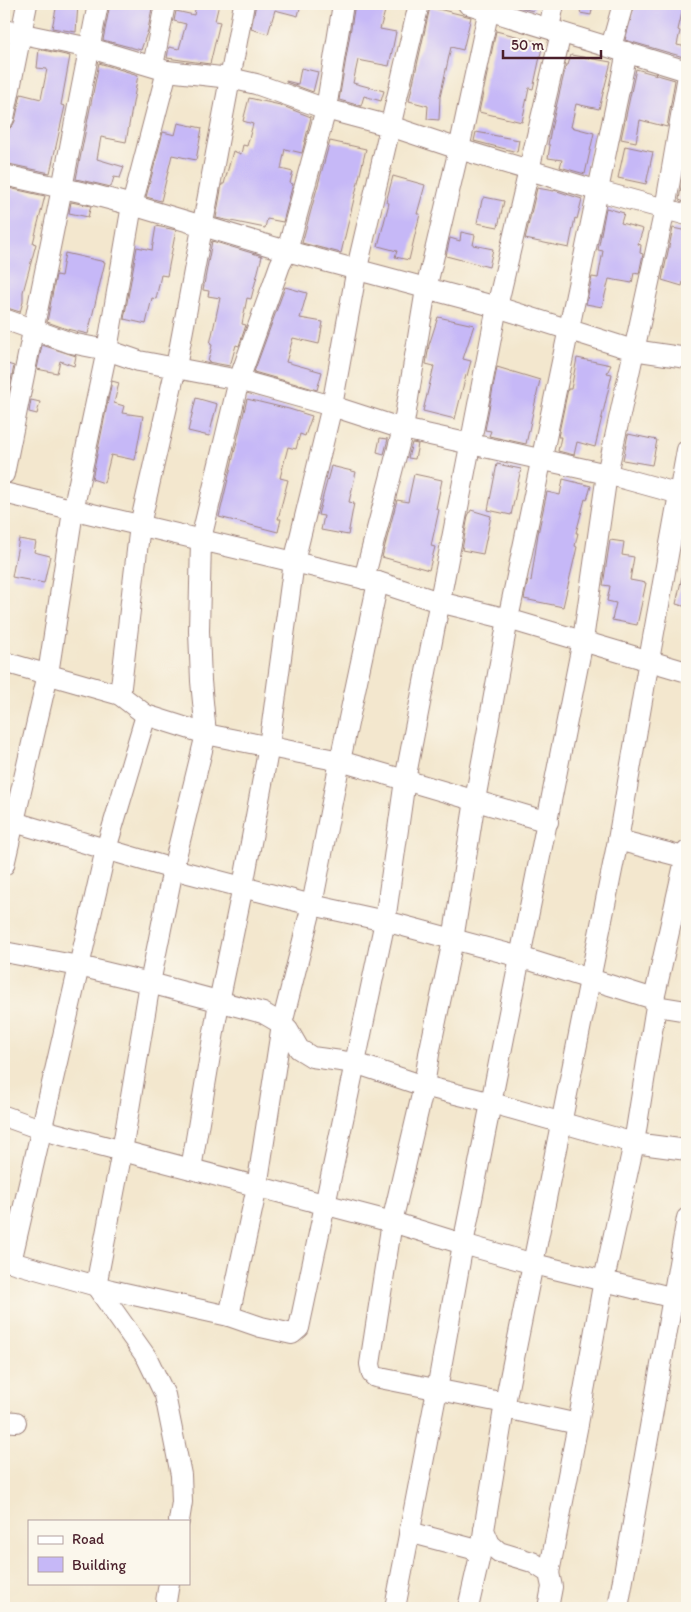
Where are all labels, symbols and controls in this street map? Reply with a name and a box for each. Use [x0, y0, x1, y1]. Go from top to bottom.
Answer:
scale bar [503, 28, 601, 60]
text: 50 m [511, 36, 544, 54]
legend [28, 1520, 190, 1584]
text: Road [72, 1530, 105, 1548]
text: Building [72, 1556, 126, 1574]

